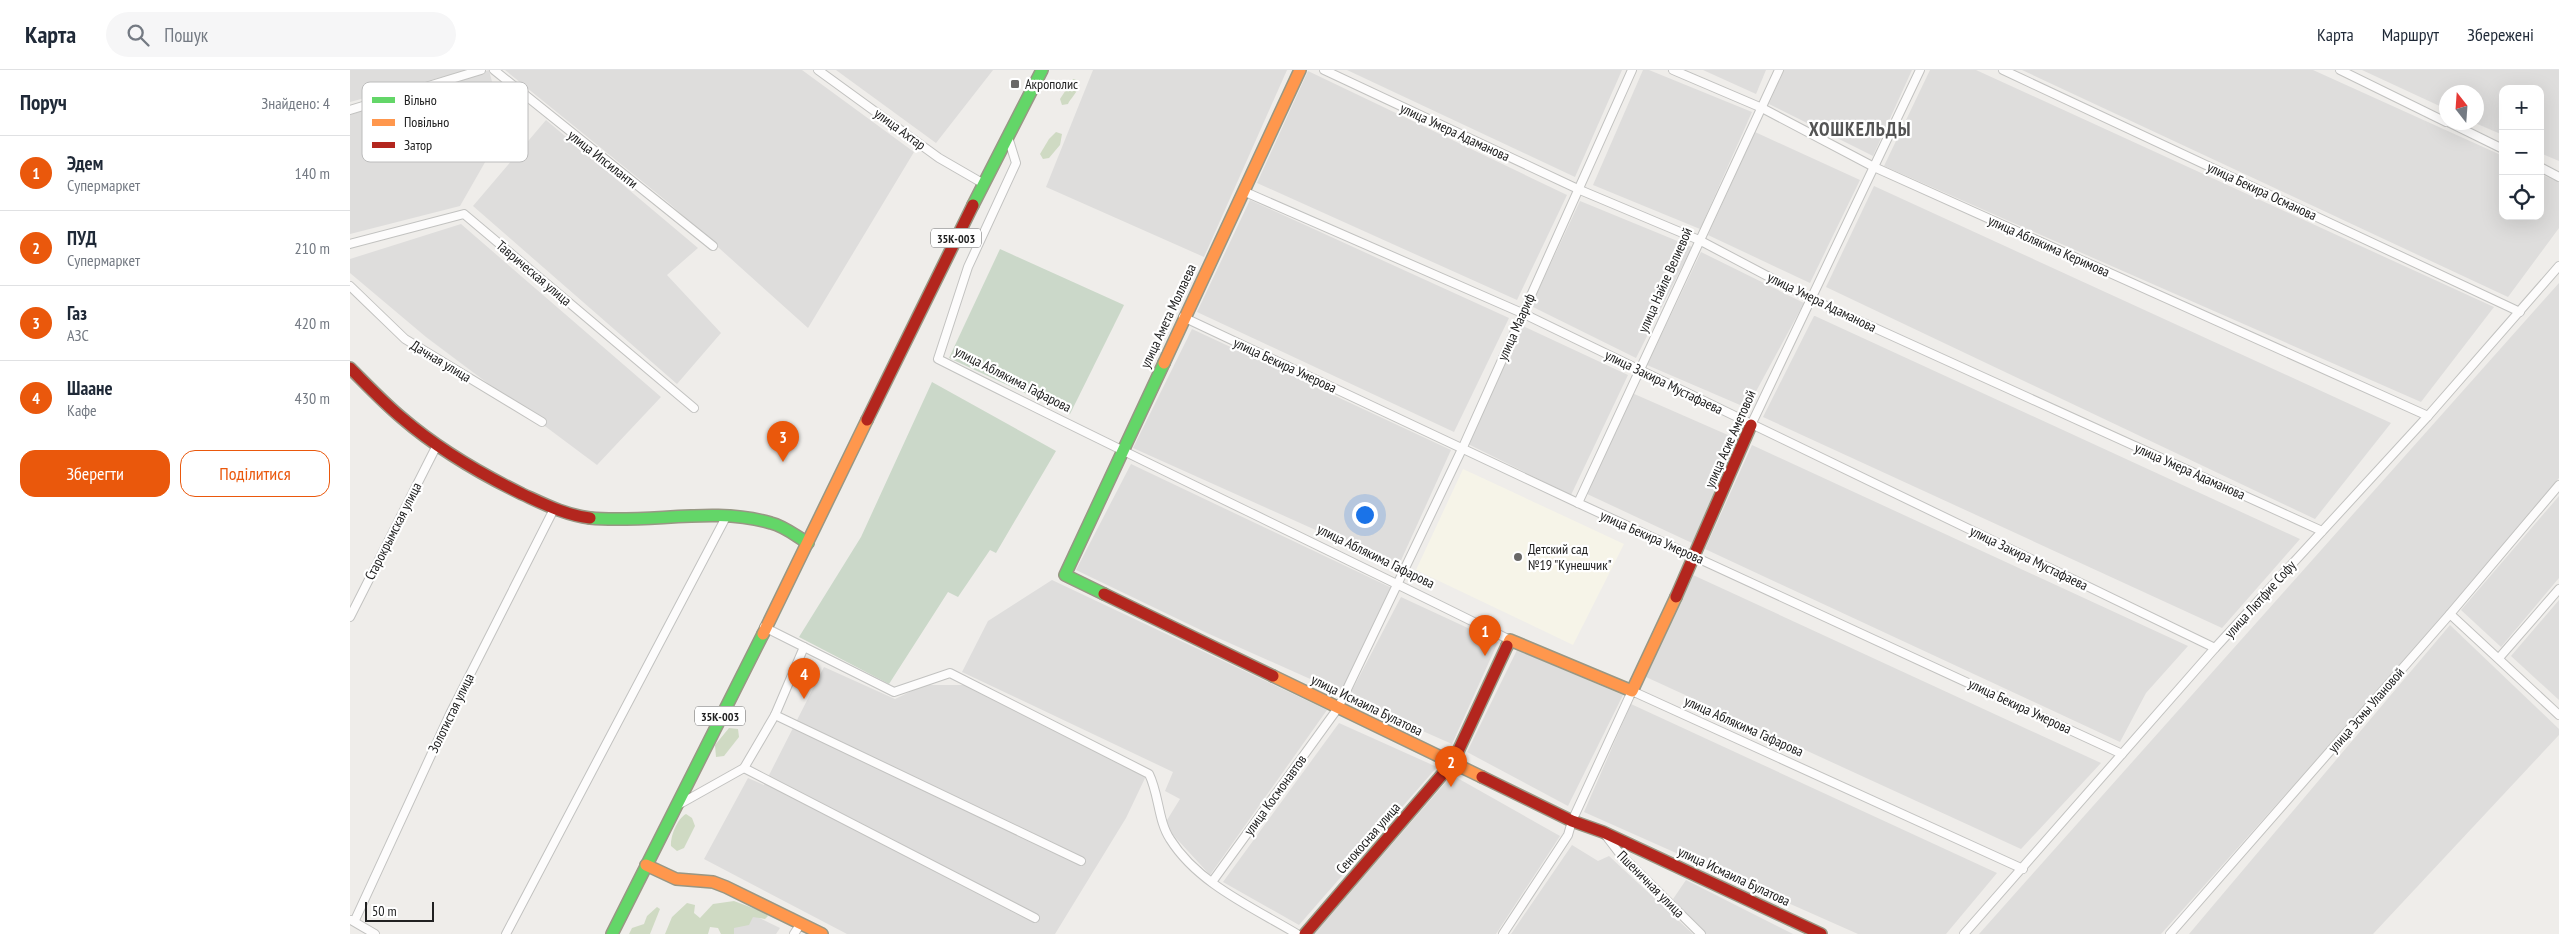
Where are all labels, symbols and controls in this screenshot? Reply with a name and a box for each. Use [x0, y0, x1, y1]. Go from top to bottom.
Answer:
search box [106, 12, 456, 57]
text: Карта [25, 19, 76, 50]
icon: search [124, 21, 152, 49]
text: Пошук [164, 23, 208, 47]
text: Карта [2317, 23, 2354, 46]
text: Маршрут [2382, 23, 2439, 46]
text: Збережені [2467, 23, 2534, 46]
place label: Акрополис [1025, 75, 1078, 93]
marker: Акрополис [1009, 78, 1021, 90]
legend [362, 82, 528, 162]
north arrow [2439, 85, 2484, 130]
map controls [2499, 85, 2544, 220]
button: + [2499, 85, 2544, 130]
text: Поруч [20, 89, 67, 116]
text: Вільно [404, 91, 437, 109]
text: Знайдено: 4 [261, 93, 330, 113]
street label: улица Умера Адаманова [1397, 99, 1513, 165]
street label: улица Ахтар [871, 104, 929, 154]
text: Повільно [404, 113, 449, 131]
district label: ХОШКЕЛЬДЫ [1809, 117, 1911, 141]
street label: улица Ипсиланти [564, 126, 642, 192]
button: − [2499, 130, 2544, 175]
text: Затор [404, 136, 432, 154]
text: Эдем [67, 151, 103, 175]
street label: улица Бекира Османова [2204, 158, 2320, 224]
text: 1 [32, 163, 40, 183]
text: 140 m [295, 163, 330, 183]
text: Супермаркет [67, 175, 140, 195]
button: locate [2499, 175, 2544, 220]
street label: улица Аблякима Керимова [1985, 211, 2113, 281]
street label: улица Найле Велиевой [1634, 225, 1696, 335]
text: ПУД [67, 226, 97, 250]
road number: 35К-003 [931, 228, 981, 248]
street label: Таврическая улица [493, 236, 575, 310]
text: 2 [32, 238, 40, 258]
text: 210 m [295, 238, 330, 258]
text: Супермаркет [67, 250, 140, 270]
street label: улица Амета Моллаева [1136, 261, 1200, 371]
street label: улица Умера Адаманова [1765, 268, 1879, 336]
street label: улица Маариф [1493, 290, 1539, 363]
text: Газ [67, 301, 87, 325]
text: 3 [32, 313, 40, 333]
text: 420 m [295, 313, 330, 333]
text: АЗС [67, 325, 89, 345]
street label: улица Бекира Умерова [1231, 333, 1339, 397]
street label: Дачная улица [407, 336, 475, 386]
street label: улица Аблякима Гафарова [952, 342, 1074, 416]
street label: улица Закира Мустафаева [1602, 346, 1726, 418]
text: Шаане [67, 376, 113, 400]
street label: улица Асие Аметовой [1700, 387, 1760, 491]
text: 4 [32, 388, 40, 408]
text: 430 m [295, 388, 330, 408]
text: Кафе [67, 400, 97, 420]
pin: 3 [767, 421, 799, 462]
street label: улица Умера Адаманова [2132, 439, 2248, 503]
button: Зберегти [20, 450, 170, 497]
button: Поділитися [180, 450, 330, 497]
street label: Старокрымская улица [361, 479, 425, 583]
your location [1352, 502, 1378, 528]
street label: улица Бекира Умерова [1597, 506, 1707, 568]
street label: улица Аблякима Гафарова [1314, 520, 1438, 592]
street label: улица Закира Мустафаева [1967, 522, 2091, 594]
place label: Детский сад №19 "Кунешчик" [1528, 540, 1612, 574]
marker: Детский сад №19 "Кунешчик" [1512, 551, 1524, 563]
street label: улица Лютфие Софу [2220, 556, 2300, 642]
pin: 1 [1469, 615, 1501, 656]
pin: 4 [788, 658, 820, 699]
street label: улица Эсмы Улановой [2324, 664, 2408, 756]
street label: Золотистая улица [424, 670, 478, 756]
street label: улица Исмаила Булатова [1308, 670, 1426, 740]
street label: улица Бекира Умерова [1966, 674, 2074, 738]
street label: улица Аблякима Гафарова [1682, 692, 1806, 760]
road number: 35К-003 [695, 706, 745, 726]
pin: 2 [1435, 746, 1467, 787]
street label: улица Космонавтов [1240, 751, 1311, 839]
street label: Сенокосная улица [1332, 799, 1404, 877]
street label: улица Исмаила Булатова [1675, 842, 1793, 910]
street label: Пшеничная улица [1614, 847, 1688, 921]
scale bar [365, 899, 434, 922]
text: 50 m [372, 902, 397, 920]

